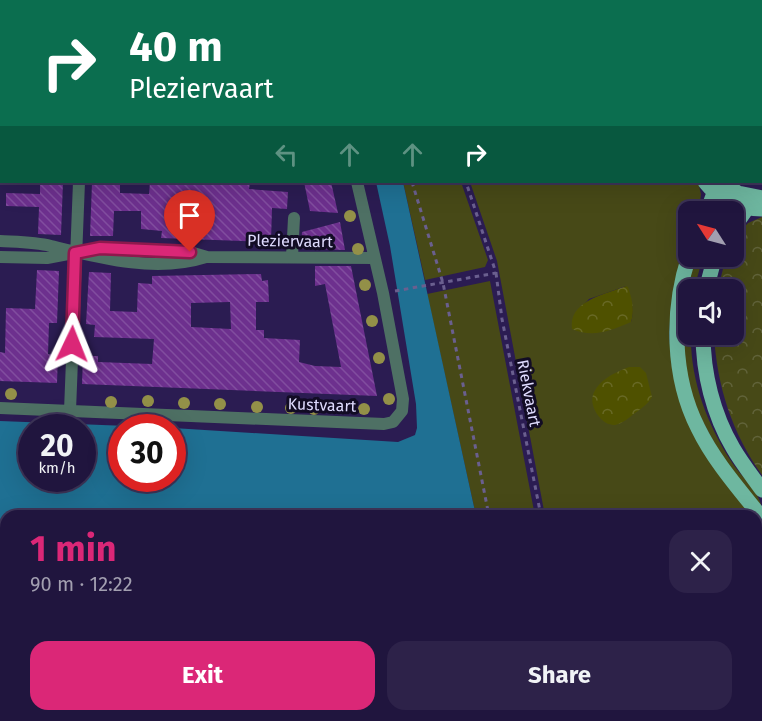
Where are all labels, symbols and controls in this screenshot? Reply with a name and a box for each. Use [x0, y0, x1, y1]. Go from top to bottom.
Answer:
text: 40 m [129, 22, 223, 72]
icon: right [30, 24, 108, 102]
text: Pleziervaart [129, 73, 274, 105]
icon: left [270, 138, 303, 171]
icon: ahead [333, 138, 366, 171]
icon: ahead [396, 138, 429, 171]
icon: right [459, 138, 492, 171]
pin [164, 190, 215, 252]
icon: arrive [173, 199, 206, 232]
north arrow [678, 201, 744, 267]
map controls [678, 201, 744, 345]
street label: Pleziervaart [247, 231, 333, 251]
button: sound [678, 279, 744, 345]
position arrow [40, 312, 104, 376]
street label: Riekvaart [513, 358, 545, 428]
street label: Kustvaart [287, 394, 357, 416]
speed limit sign: 30 [108, 414, 186, 492]
text: 20 [40, 428, 74, 464]
text: km/h [38, 459, 76, 477]
text: 1 min [30, 527, 117, 571]
button: close [669, 530, 732, 593]
text: 90 m · 12:22 [30, 572, 133, 596]
button: Exit [30, 641, 375, 710]
button: Share [387, 641, 732, 710]

